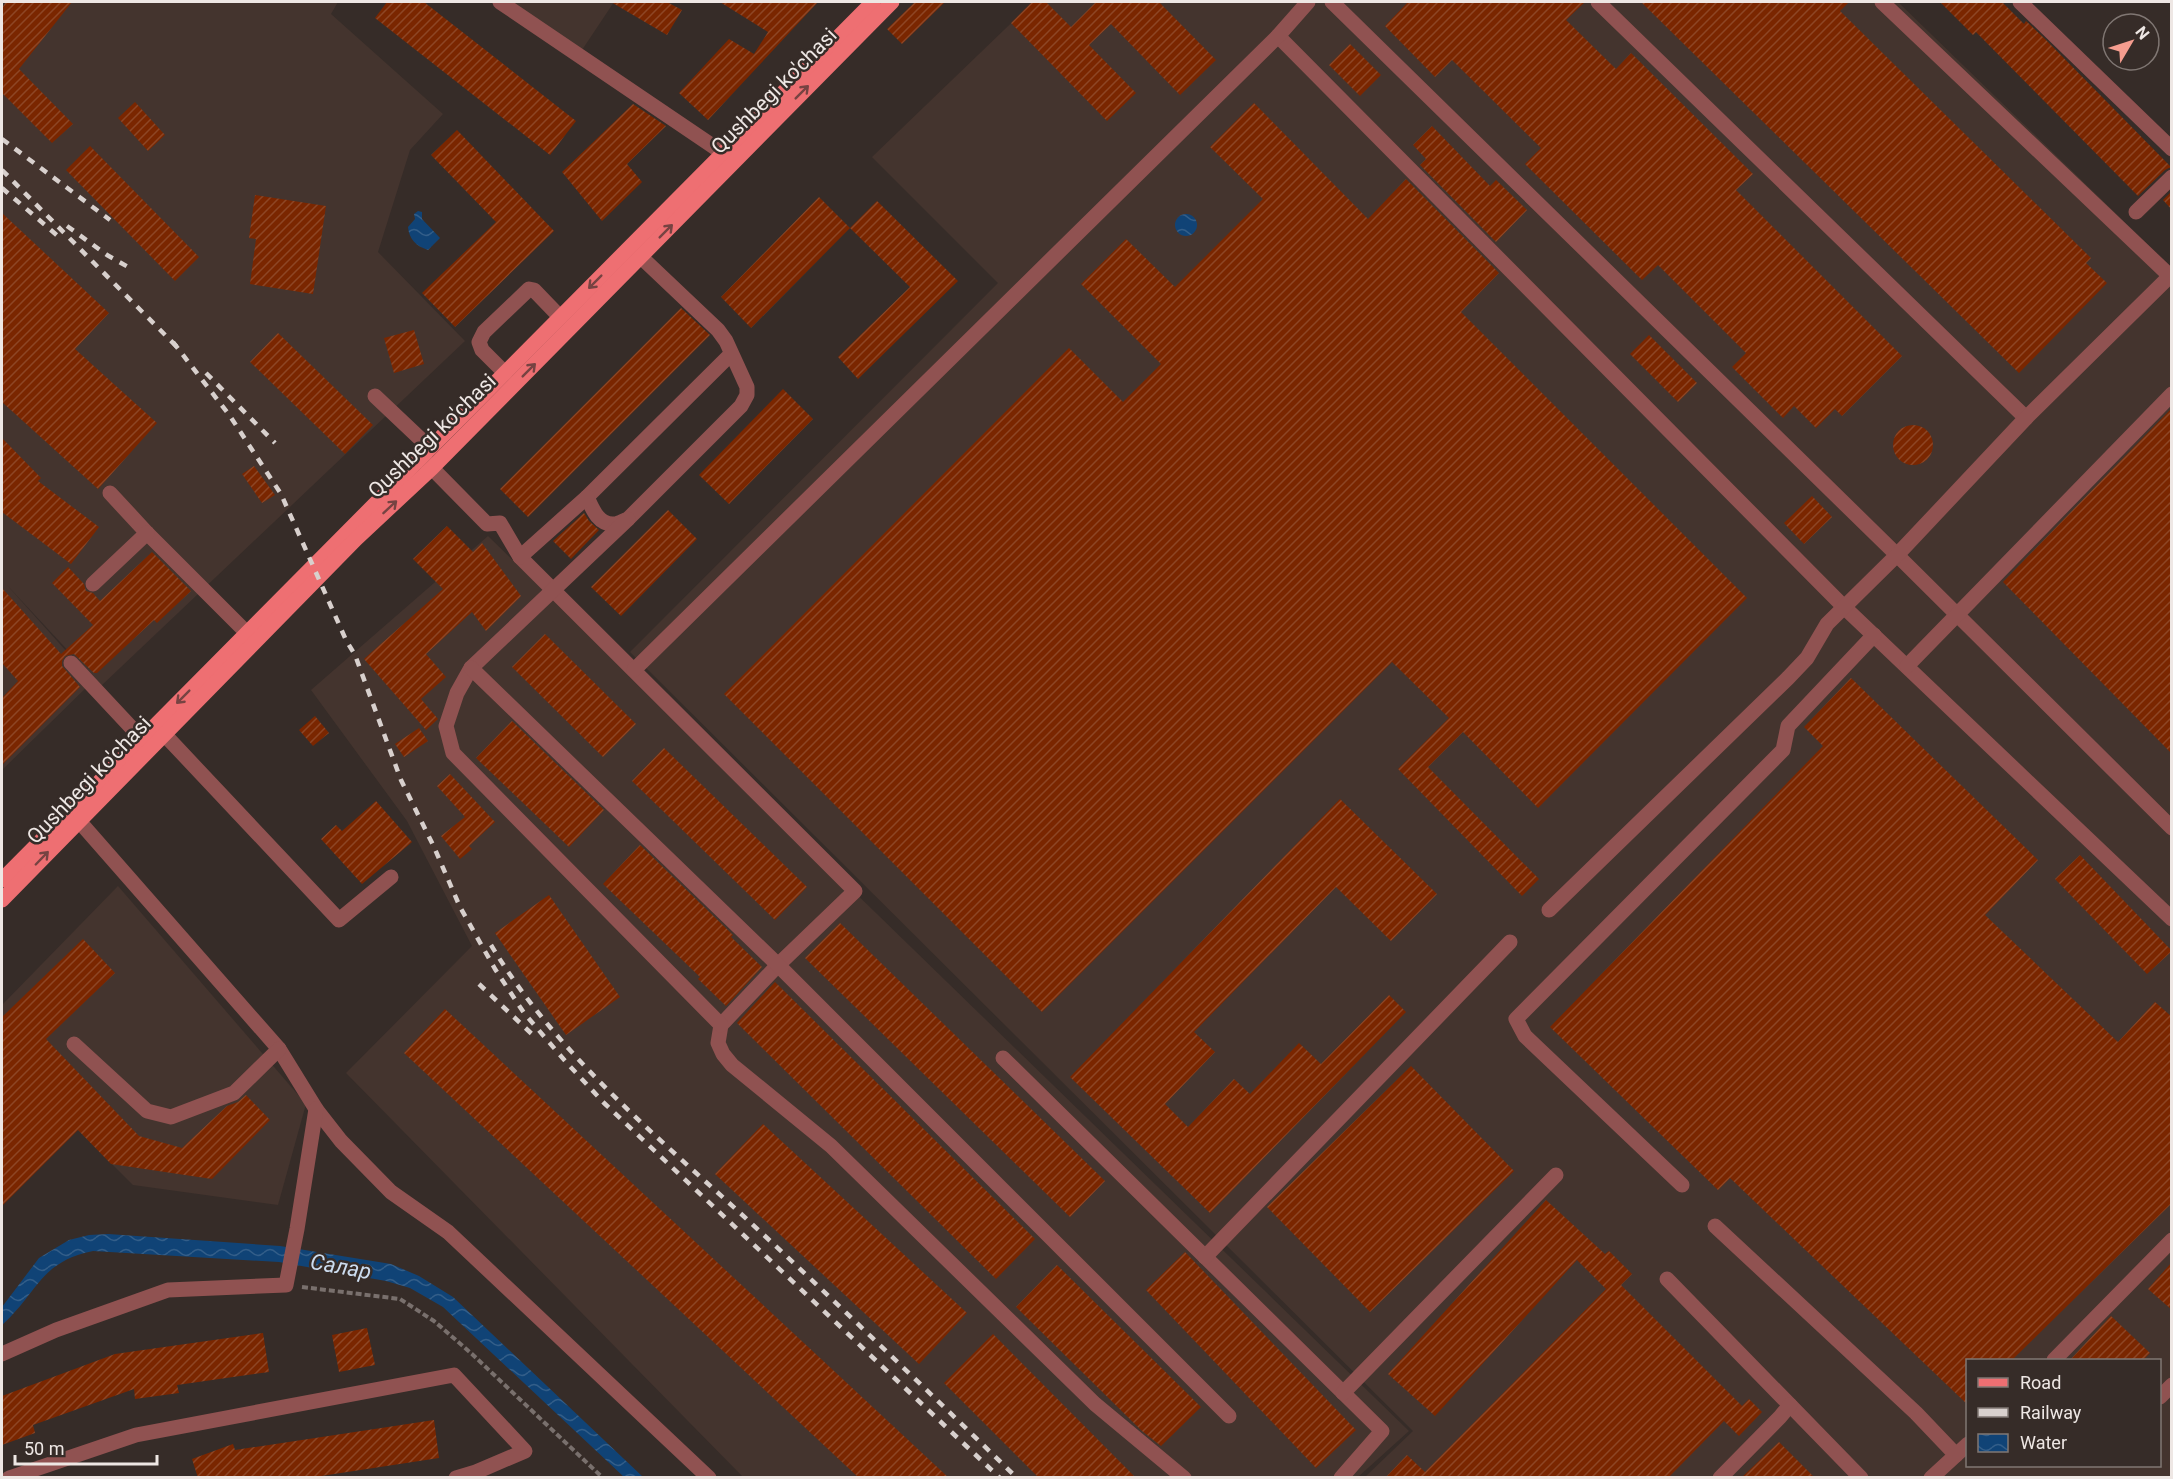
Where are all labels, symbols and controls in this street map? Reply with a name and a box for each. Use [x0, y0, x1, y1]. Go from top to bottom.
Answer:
north arrow [2101, 12, 2161, 72]
street label: Qushbegi ko'chasi [706, 23, 842, 159]
text: N [2131, 23, 2153, 43]
one-way arrow [795, 85, 810, 100]
one-way arrow [658, 224, 673, 239]
one-way arrow [588, 274, 602, 289]
one-way arrow [521, 363, 536, 378]
street label: Qushbegi ko'chasi [363, 369, 501, 503]
one-way arrow [382, 500, 397, 514]
one-way arrow [176, 690, 190, 705]
street label: Qushbegi ko'chasi [22, 711, 156, 849]
one-way arrow [35, 850, 50, 865]
water label: Салар [308, 1249, 373, 1284]
legend [1966, 1359, 2161, 1467]
text: Road [2020, 1372, 2061, 1393]
text: Railway [2020, 1402, 2082, 1423]
scale bar [15, 1428, 158, 1466]
text: Water [2020, 1432, 2067, 1453]
text: 50 m [24, 1438, 64, 1459]

